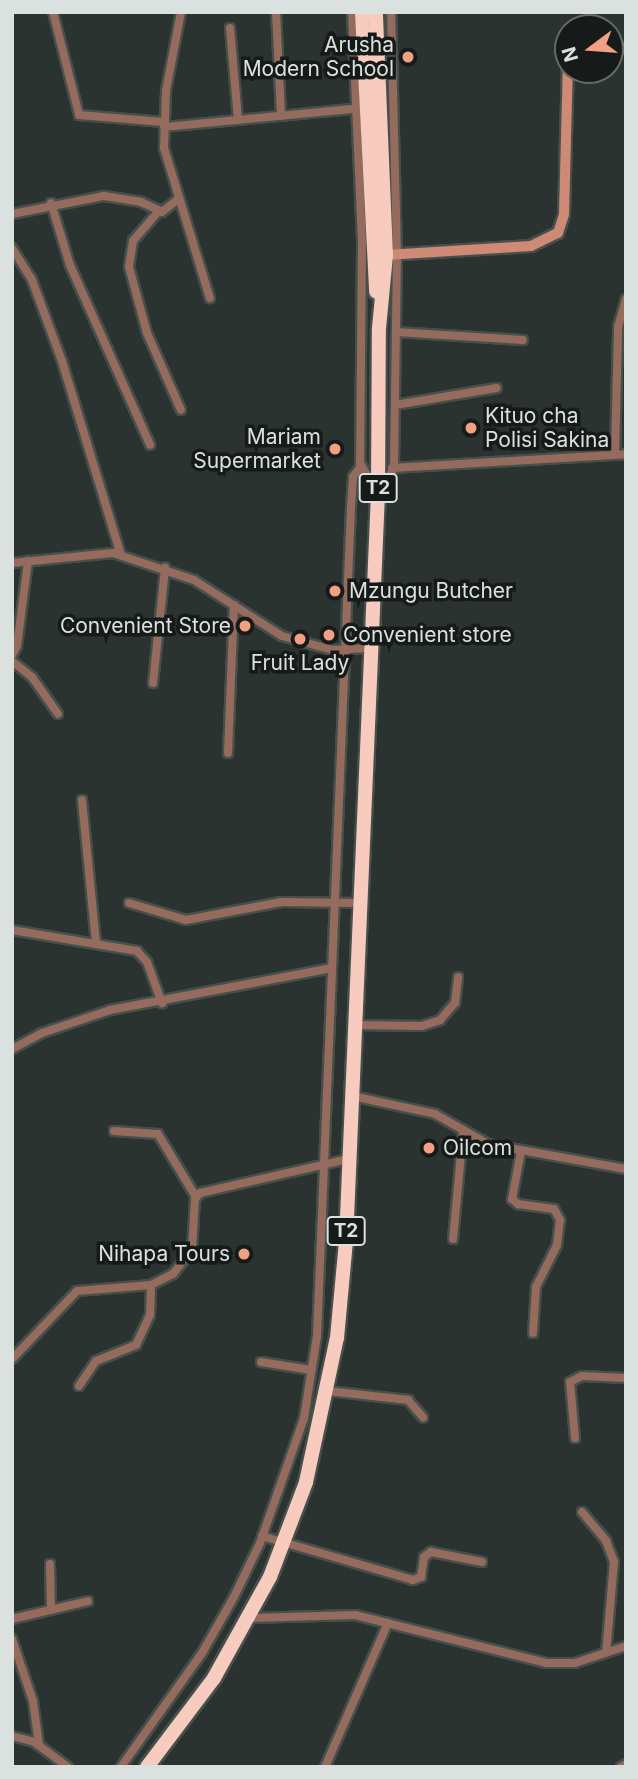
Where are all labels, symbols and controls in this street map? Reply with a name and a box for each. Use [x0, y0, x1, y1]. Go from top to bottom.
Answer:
north arrow [554, 14, 624, 84]
place label: Arusha Modern School [243, 32, 394, 82]
text: N [557, 44, 583, 65]
marker: Arusha Modern School [400, 49, 416, 65]
place label: Kituo cha Polisi Sakina [485, 403, 609, 453]
marker: Kituo cha Polisi Sakina [463, 420, 479, 436]
place label: Mariam Supermarket [193, 424, 321, 474]
marker: Mariam Supermarket [327, 441, 343, 457]
road number: T2 [357, 472, 399, 503]
place label: Mzungu Butcher [349, 578, 513, 604]
marker: Mzungu Butcher [327, 583, 343, 599]
place label: Convenient Store [60, 613, 231, 639]
marker: Convenient Store [237, 618, 253, 634]
place label: Convenient store [343, 622, 512, 648]
marker: Convenient store [321, 627, 337, 643]
marker: Fruit Lady [292, 631, 308, 647]
place label: Fruit Lady [251, 650, 349, 676]
place label: Oilcom [443, 1135, 512, 1161]
marker: Oilcom [421, 1140, 437, 1156]
road number: T2 [325, 1216, 367, 1246]
place label: Nihapa Tours [98, 1241, 230, 1267]
marker: Nihapa Tours [236, 1246, 252, 1262]

